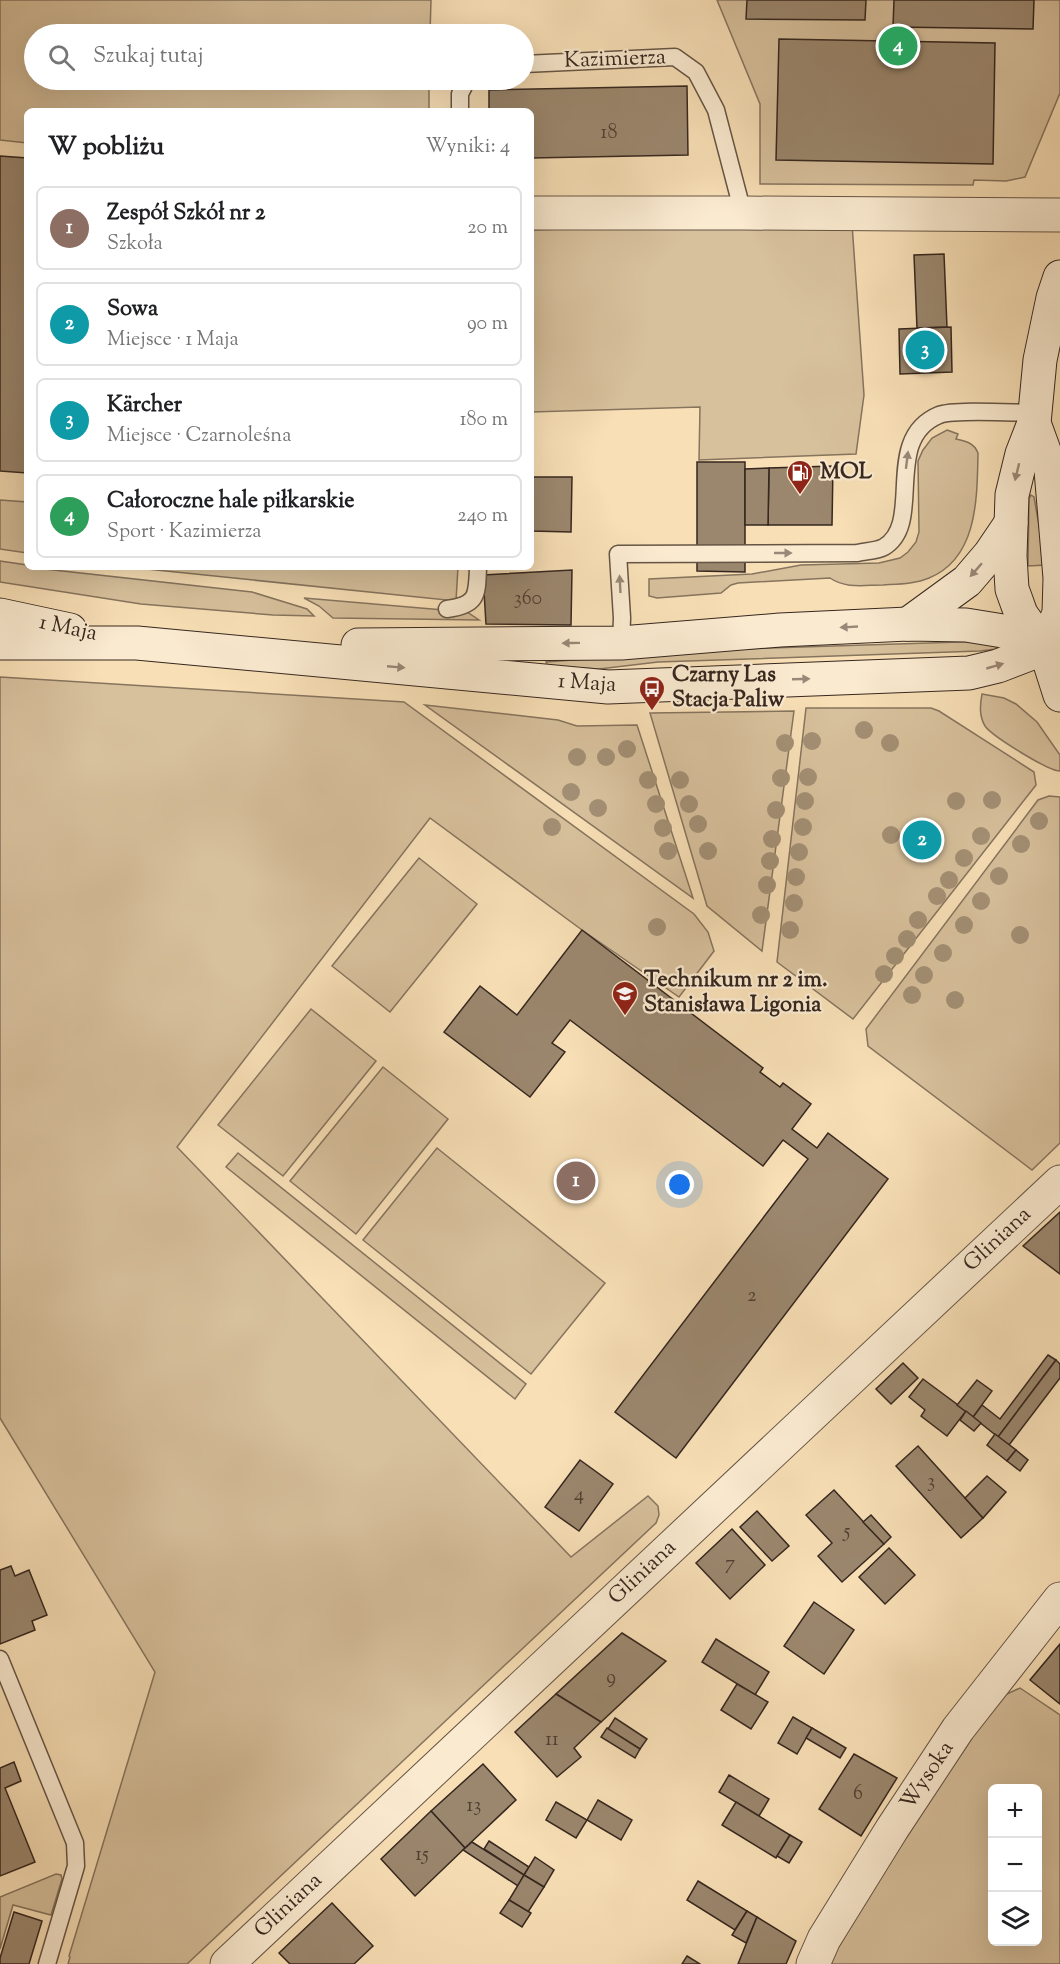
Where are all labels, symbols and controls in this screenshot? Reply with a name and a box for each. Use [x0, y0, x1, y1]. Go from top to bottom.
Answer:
search box [24, 24, 534, 90]
pin: 4 [878, 24, 918, 68]
icon: search [45, 41, 78, 74]
text: Szukaj tutaj [93, 41, 204, 73]
street label: Kazimierza [564, 42, 666, 78]
house number: 18 [601, 119, 617, 148]
text: W pobliżu [48, 129, 164, 166]
text: Wyniki: 4 [425, 133, 510, 162]
text: Zespół Szkół nr 2 [107, 198, 265, 230]
text: 1 [66, 214, 73, 243]
text: 20 m [467, 214, 508, 243]
text: Szkoła [107, 230, 163, 259]
text: Sowa [107, 294, 158, 326]
text: 2 [65, 310, 74, 339]
text: 90 m [467, 310, 508, 339]
text: Miejsce · 1 Maja [107, 326, 239, 355]
pin: 3 [906, 328, 944, 372]
text: Kärcher [107, 390, 182, 422]
text: 3 [65, 406, 74, 435]
text: 180 m [460, 406, 508, 435]
text: Miejsce · Czarnoleśna [107, 422, 291, 451]
one-way arrow [902, 451, 912, 470]
place label: MOL [820, 457, 873, 489]
fuel station icon: MOL [785, 458, 815, 496]
one-way arrow [1012, 463, 1022, 481]
text: Całoroczne hale piłkarskie [107, 486, 355, 518]
text: 4 [64, 502, 75, 531]
text: 240 m [457, 502, 508, 531]
text: Sport · Kazimierza [107, 518, 262, 547]
one-way arrow [773, 548, 792, 558]
one-way arrow [970, 562, 983, 577]
one-way arrow [615, 575, 625, 594]
house number: 360 [514, 585, 542, 614]
street label: 1 Maja [36, 607, 100, 651]
one-way arrow [840, 622, 859, 631]
one-way arrow [562, 638, 581, 648]
place label: Czarny Las Stacja Paliw [672, 660, 785, 717]
one-way arrow [986, 661, 1004, 670]
one-way arrow [386, 662, 405, 672]
street label: 1 Maja [557, 666, 617, 702]
bus stop icon: Czarny Las Stacja Paliw [637, 674, 667, 712]
one-way arrow [791, 674, 810, 683]
pin: 2 [902, 818, 942, 862]
place label: Technikum nr 2 im. Stanisława Ligonia [644, 965, 828, 1022]
school or university icon: Technikum nr 2 im. Stanisława Ligonia [610, 979, 640, 1017]
pin: 1 [556, 1158, 596, 1204]
your location [665, 1170, 694, 1199]
street label: Gliniana [957, 1200, 1039, 1280]
house number: 2 [747, 1282, 757, 1311]
house number: 3 [927, 1468, 935, 1497]
house number: 4 [574, 1481, 584, 1510]
house number: 5 [843, 1518, 851, 1547]
street label: Gliniana [602, 1533, 684, 1613]
house number: 7 [725, 1550, 735, 1579]
house number: 9 [606, 1664, 616, 1693]
house number: 11 [545, 1726, 559, 1755]
street label: Wysoka [893, 1735, 963, 1817]
house number: 6 [853, 1780, 863, 1809]
map controls [988, 1784, 1042, 1946]
button: + [988, 1784, 1042, 1838]
house number: 13 [467, 1792, 481, 1821]
button: − [988, 1838, 1042, 1892]
house number: 15 [415, 1841, 429, 1870]
street label: Gliniana [248, 1866, 330, 1946]
button: layers [988, 1892, 1042, 1946]

